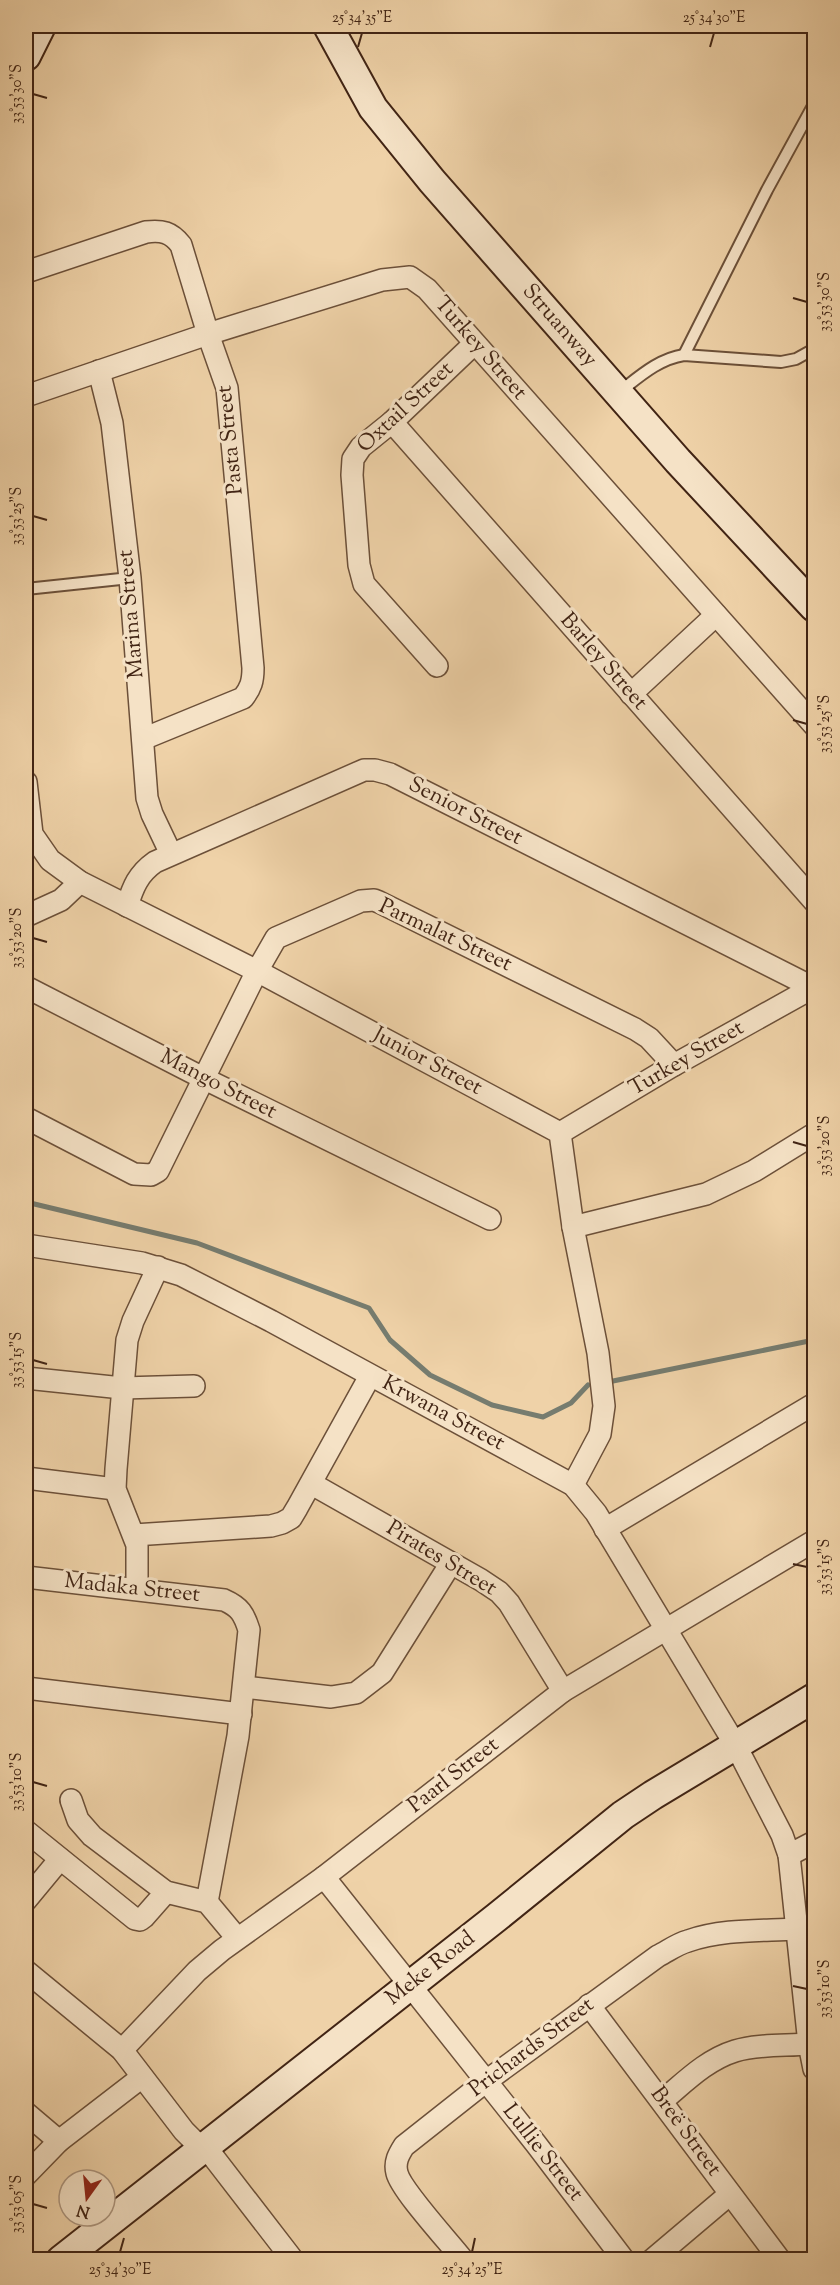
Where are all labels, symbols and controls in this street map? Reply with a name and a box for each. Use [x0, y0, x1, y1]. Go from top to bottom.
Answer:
text: 25°34'35"E [332, 8, 392, 29]
text: 25°34'30"E [683, 8, 745, 29]
text: 33°53'30"S [7, 64, 28, 124]
text: 33°53'30"S [815, 272, 836, 332]
street label: Struanway [514, 277, 604, 375]
street label: Turkey Street [426, 290, 534, 408]
street label: Oxtail Street [350, 354, 462, 461]
street label: Pasta Street [209, 383, 253, 496]
text: 33°53'25"S [7, 487, 28, 545]
street label: Marina Street [110, 548, 154, 680]
street label: Barley Street [552, 606, 655, 718]
text: 33°53'25"S [815, 695, 836, 753]
street label: Senior Street [402, 770, 528, 855]
street label: Parmalat Street [373, 891, 517, 981]
text: 33°53'20"S [7, 908, 28, 968]
street label: Turkey Street [623, 1013, 751, 1105]
street label: Junior Street [366, 1019, 488, 1105]
street label: Mango Street [154, 1042, 282, 1128]
text: 33°53'20"S [815, 1116, 836, 1176]
text: 33°53'15"S [7, 1332, 28, 1388]
street label: Krwana Street [376, 1368, 511, 1460]
street label: Pirates Street [379, 1513, 503, 1605]
text: 33°53'15"S [815, 1539, 836, 1595]
street label: Madaka Street [63, 1566, 202, 1612]
street label: Paarl Street [402, 1730, 507, 1822]
text: 33°53'10"S [7, 1753, 28, 1811]
street label: Meke Road [379, 1924, 483, 2014]
text: 33°53'10"S [815, 1960, 836, 2018]
street label: Prichards Street [463, 1990, 602, 2106]
street label: Breë Street [641, 2080, 729, 2184]
street label: Lullie Street [494, 2097, 591, 2209]
north arrow [57, 2168, 117, 2228]
text: 33°53'05"S [7, 2175, 28, 2233]
text: N [74, 2197, 93, 2223]
text: 25°34'30"E [89, 2260, 151, 2281]
text: 25°34'25"E [442, 2260, 502, 2281]

